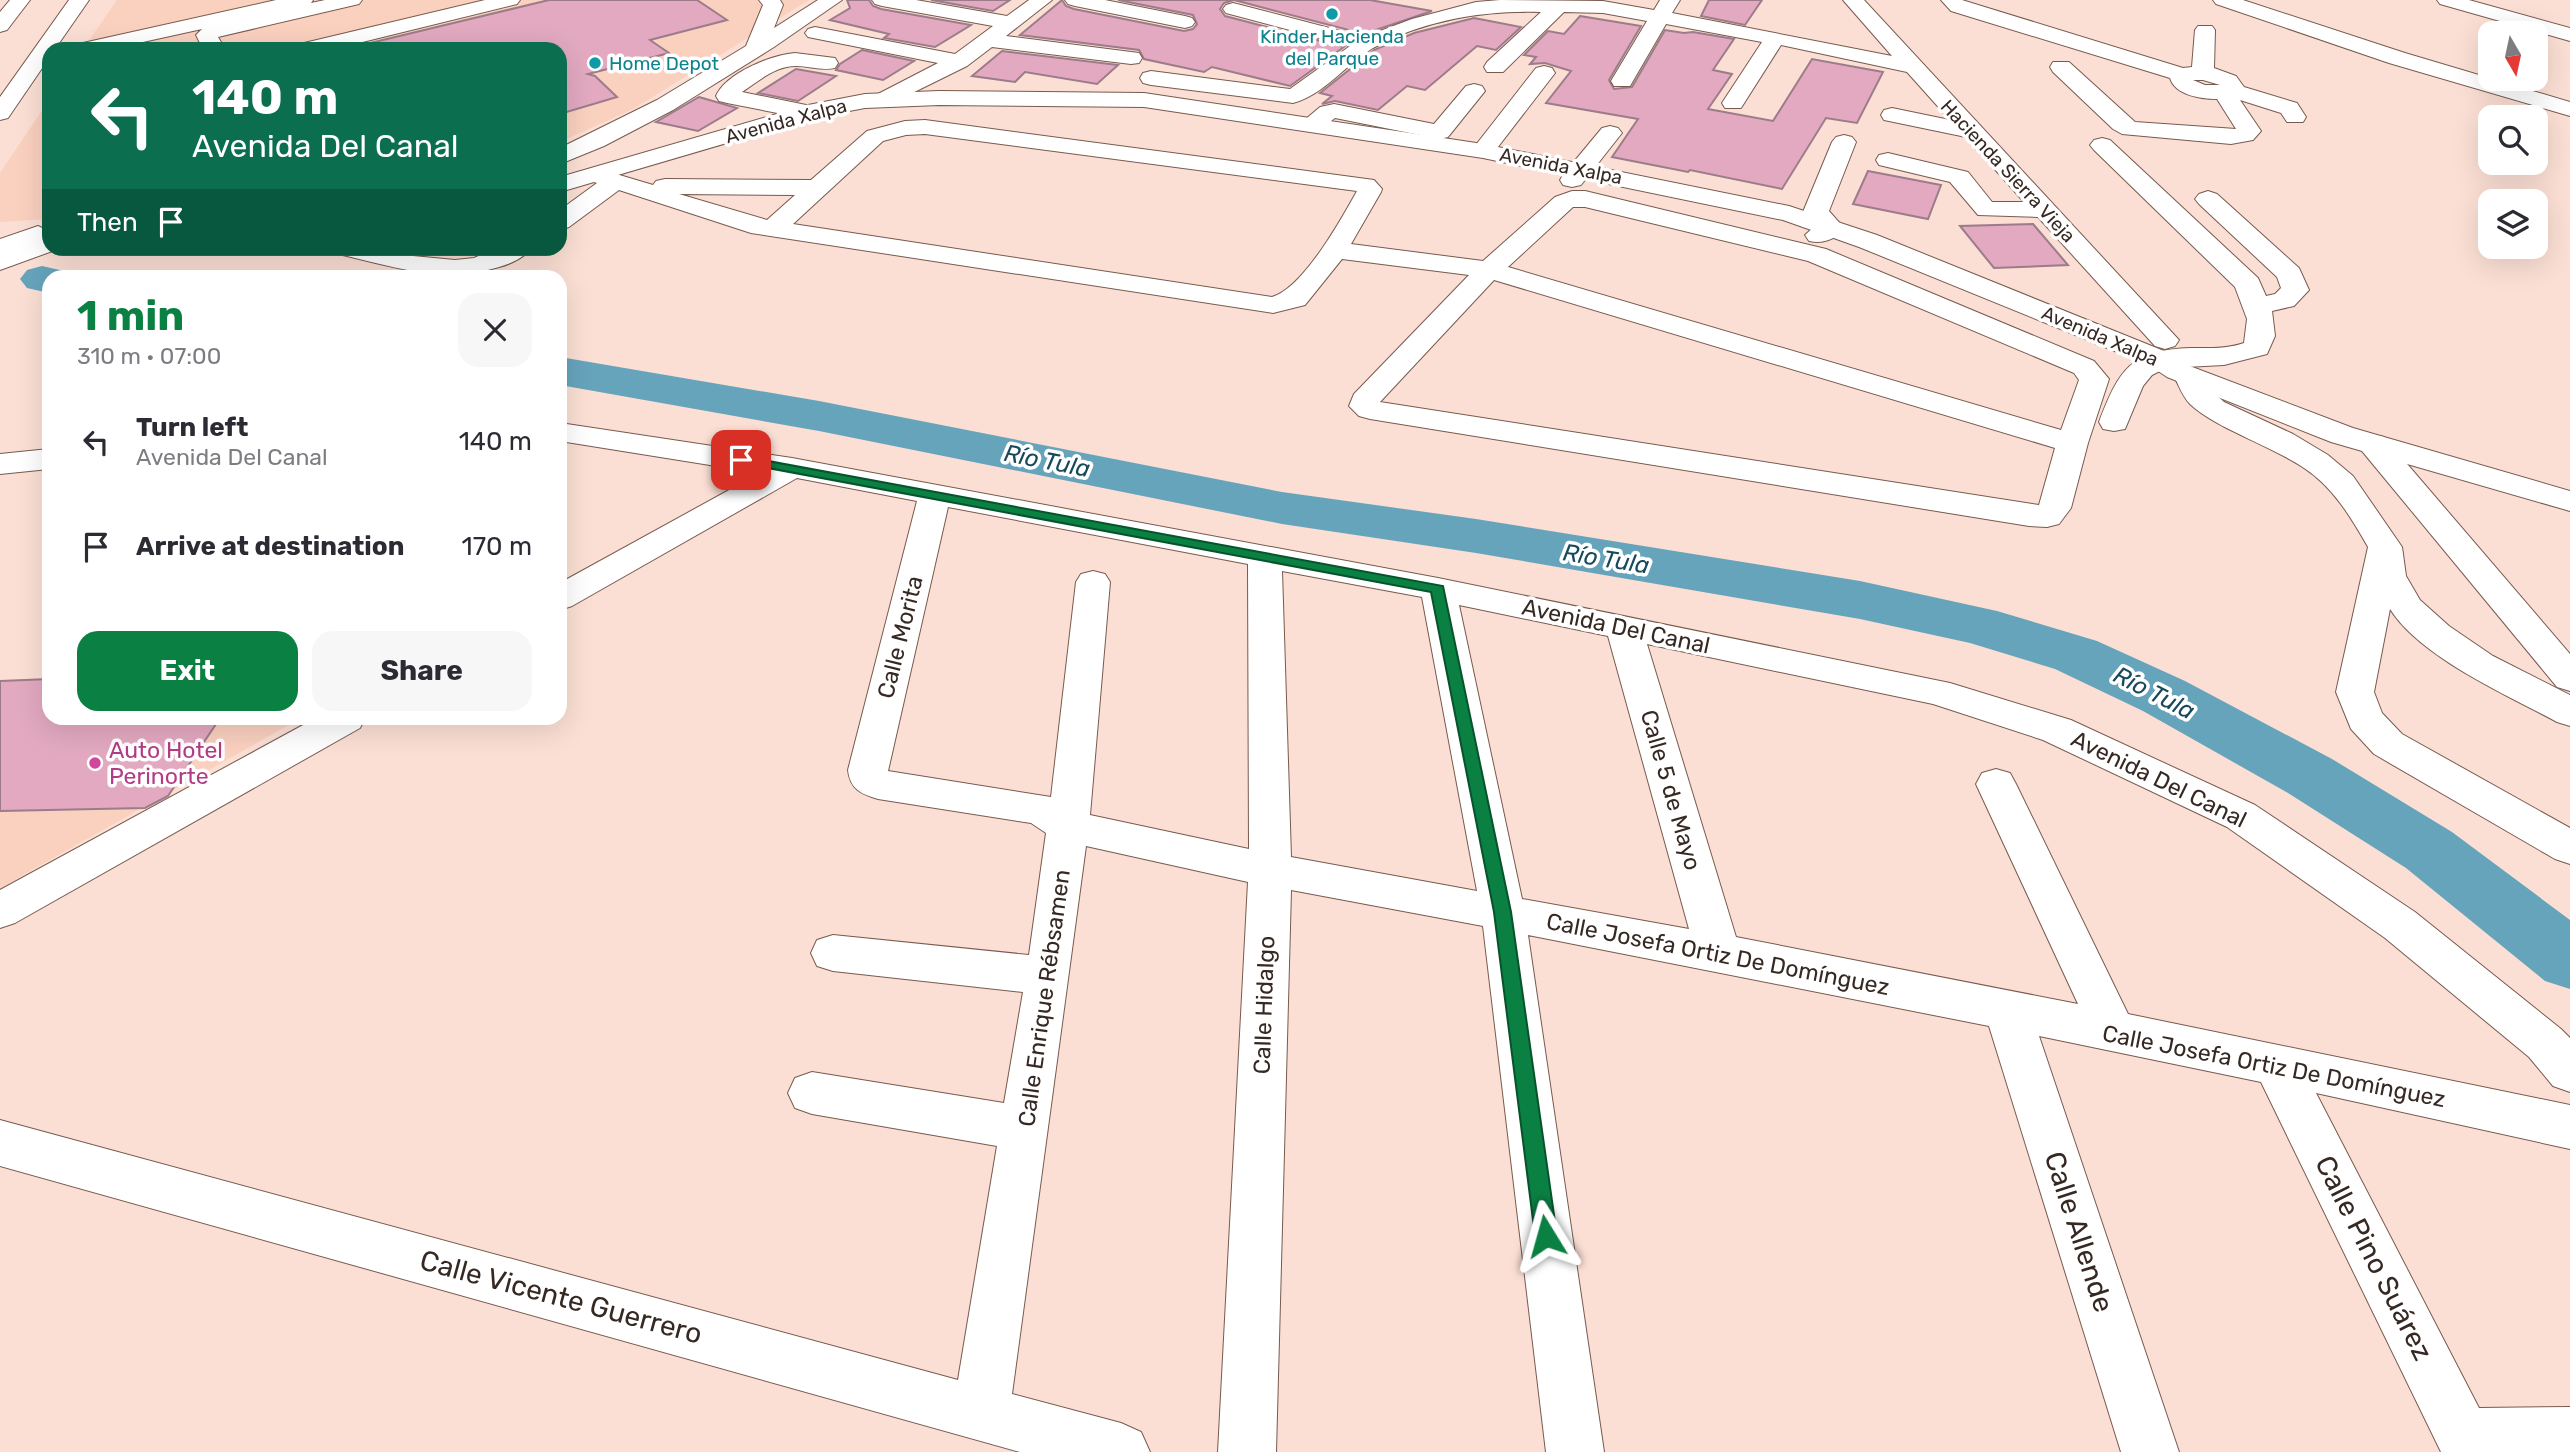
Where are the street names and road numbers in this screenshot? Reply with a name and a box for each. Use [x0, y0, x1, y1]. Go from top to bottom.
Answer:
street label: Avenida Xalpa [723, 94, 849, 148]
street label: Hacienda Sierra Vieja [1936, 95, 2080, 247]
street label: Avenida Xalpa [1498, 143, 1624, 189]
street label: Avenida Xalpa [2038, 301, 2162, 371]
street label: Calle Morita [871, 573, 929, 701]
street label: Avenida Del Canal [1519, 592, 1713, 660]
street label: Calle 5 de Mayo [1635, 707, 1707, 873]
street label: Avenida Del Canal [2067, 724, 2251, 834]
street label: Calle Enrique Rébsamen [1012, 868, 1076, 1128]
street label: Calle Josefa Ortiz De Domínguez [1544, 907, 1892, 1001]
street label: Calle Hidalgo [1248, 935, 1280, 1075]
street label: Calle Josefa Ortiz De Domínguez [2100, 1019, 2448, 1113]
street label: Calle Allende [2038, 1148, 2120, 1316]
street label: Calle Pino Suárez [2308, 1150, 2440, 1366]
street label: Calle Vicente Guerrero [416, 1243, 706, 1351]

